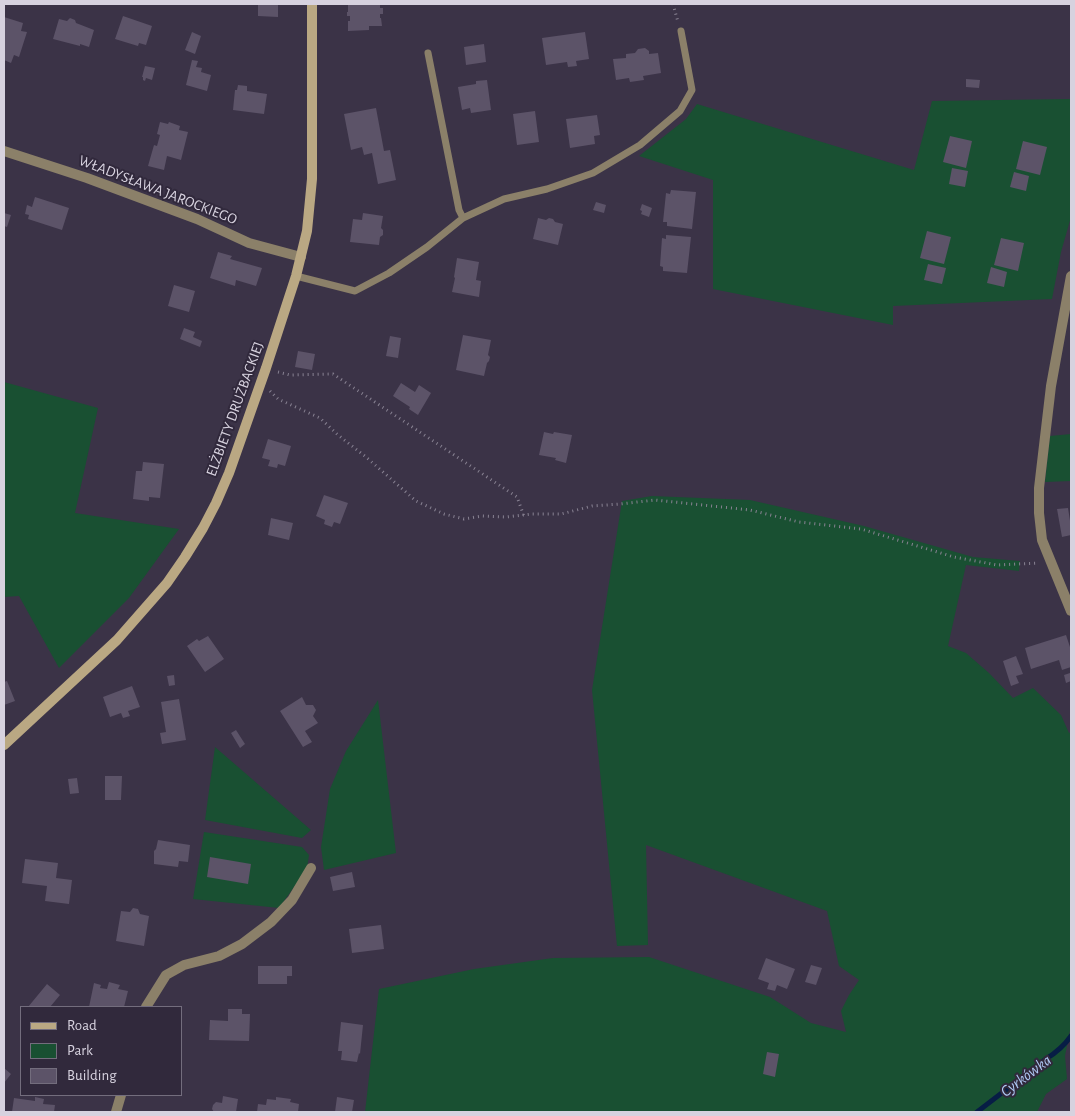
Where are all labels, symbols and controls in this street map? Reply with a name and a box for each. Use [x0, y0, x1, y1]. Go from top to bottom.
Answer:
street label: WŁADYSŁAWA JAROCKIEGO [76, 151, 240, 229]
street label: ELŻBIETY DRUŻBACKIEJ [202, 339, 268, 479]
legend [20, 1006, 182, 1096]
text: Road [67, 1018, 97, 1033]
text: Park [67, 1043, 93, 1058]
water label: Cyrkówka [997, 1051, 1055, 1101]
text: Building [67, 1068, 117, 1083]

